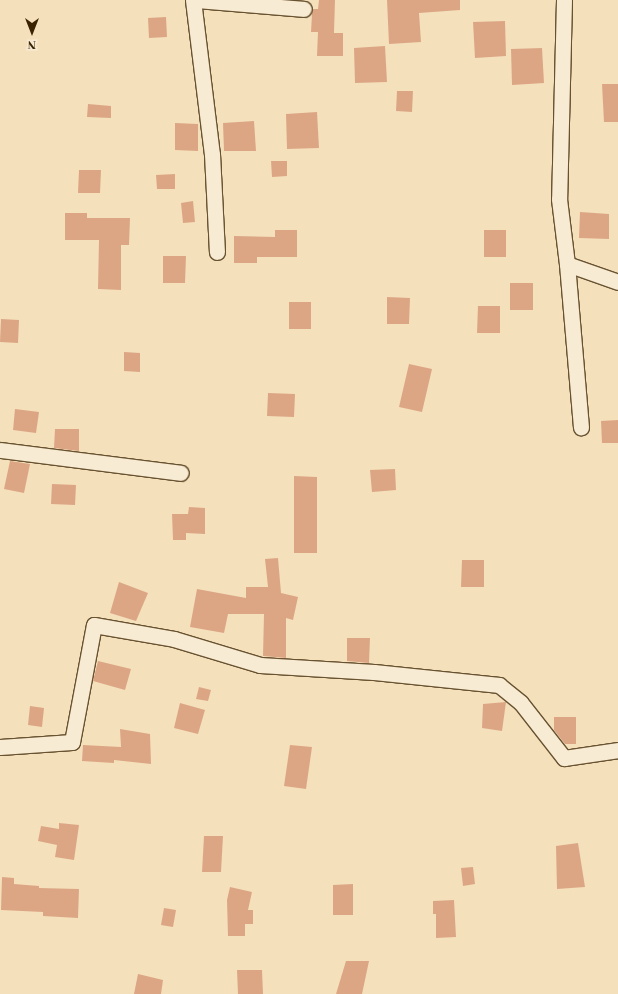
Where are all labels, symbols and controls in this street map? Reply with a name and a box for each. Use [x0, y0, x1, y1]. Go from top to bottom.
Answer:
north arrow [12, 12, 52, 52]
text: N [28, 37, 36, 51]

